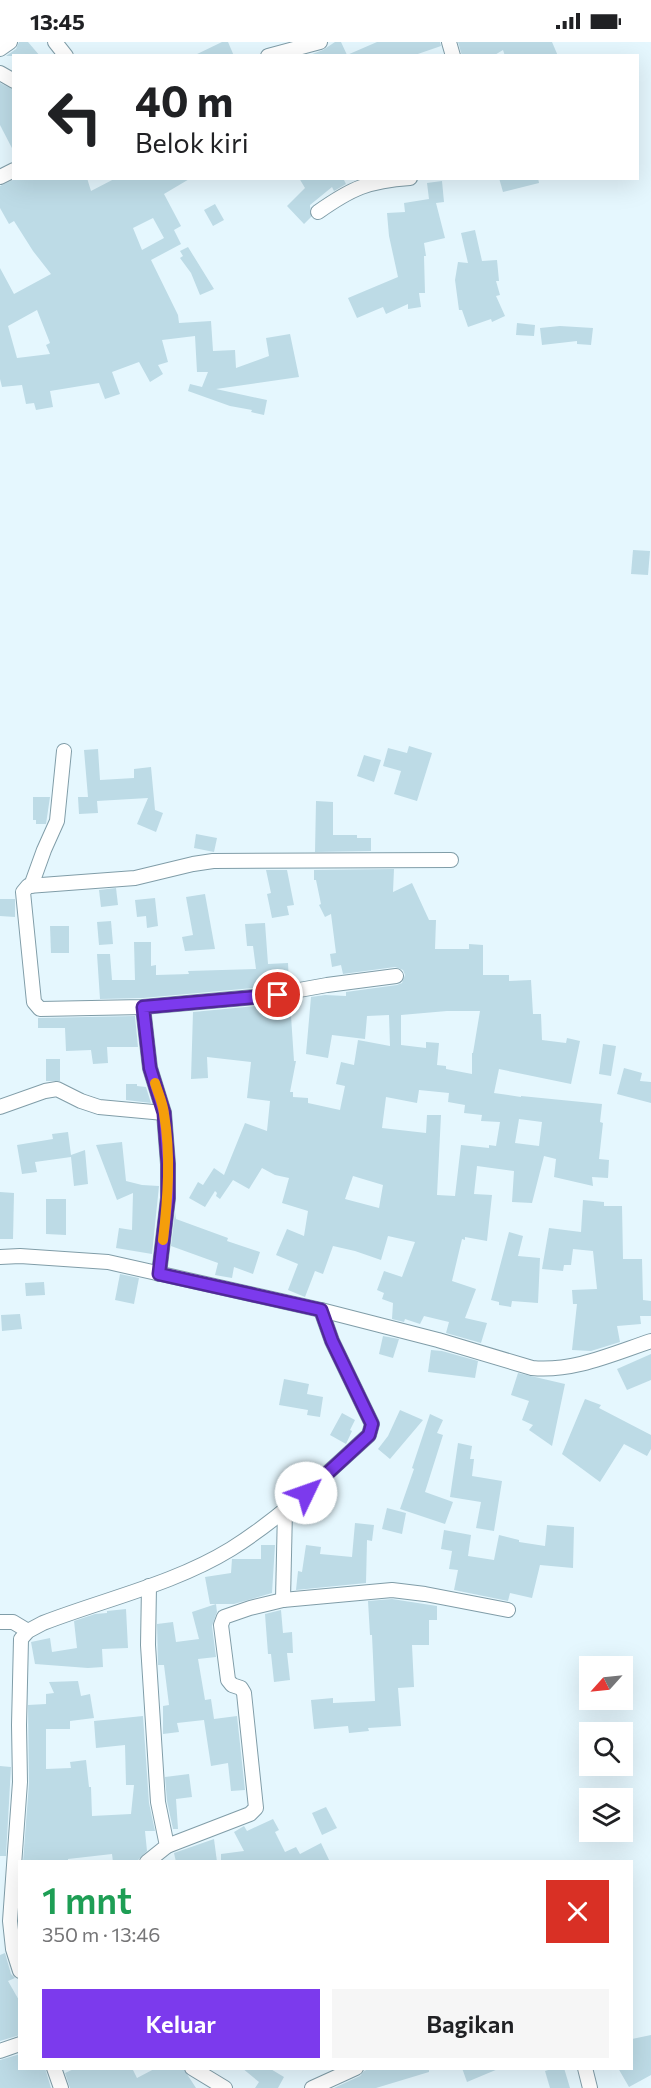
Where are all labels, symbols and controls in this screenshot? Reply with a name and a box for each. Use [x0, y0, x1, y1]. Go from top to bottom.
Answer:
text: 13:45 [30, 8, 85, 35]
text: 40 m [135, 74, 233, 126]
icon: left [36, 78, 114, 156]
text: Belok kiri [135, 126, 249, 159]
pin [252, 969, 303, 1020]
icon: arrive [261, 978, 294, 1011]
position arrow [274, 1461, 338, 1525]
north arrow [579, 1656, 633, 1710]
map controls [579, 1656, 633, 1842]
button: search [579, 1722, 633, 1776]
button: layers [579, 1788, 633, 1842]
text: 1 mnt [42, 1877, 132, 1921]
button: close [546, 1880, 609, 1943]
text: 350 m · 13:46 [42, 1922, 160, 1946]
button: Keluar [42, 1989, 320, 2058]
button: Bagikan [332, 1989, 609, 2058]

